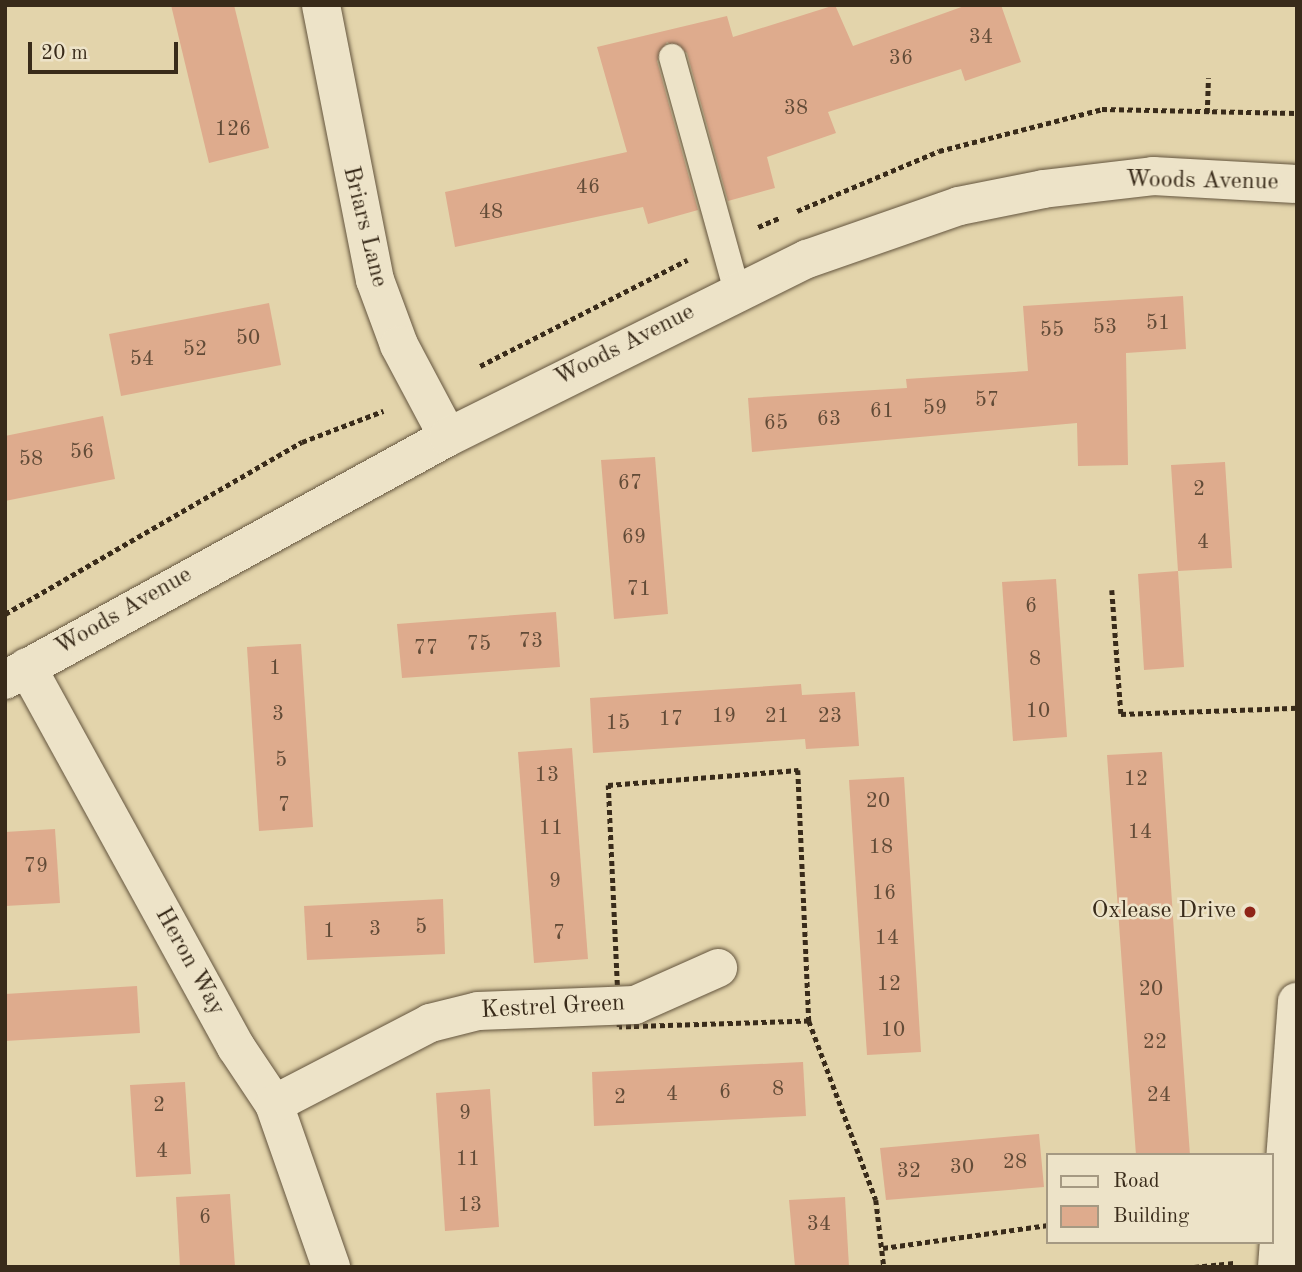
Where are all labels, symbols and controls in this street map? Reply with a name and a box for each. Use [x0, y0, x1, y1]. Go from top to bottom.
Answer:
house number: 34 [969, 25, 993, 51]
scale bar [32, 28, 182, 72]
text: 20 m [41, 43, 88, 64]
house number: 36 [889, 46, 913, 72]
house number: 38 [784, 96, 808, 122]
house number: 126 [215, 117, 251, 143]
street label: Briars Lane [335, 164, 393, 290]
street label: Woods Avenue [1125, 166, 1279, 198]
house number: 46 [576, 175, 600, 201]
house number: 48 [479, 200, 503, 226]
street label: Woods Avenue [550, 298, 700, 394]
house number: 51 [1146, 311, 1170, 337]
house number: 53 [1093, 315, 1117, 341]
house number: 55 [1040, 318, 1064, 344]
house number: 50 [236, 326, 260, 352]
house number: 52 [183, 337, 207, 363]
house number: 54 [130, 347, 154, 373]
house number: 57 [975, 388, 999, 414]
house number: 59 [923, 396, 947, 422]
house number: 61 [870, 399, 894, 425]
house number: 63 [817, 407, 841, 433]
house number: 65 [764, 411, 788, 437]
house number: 56 [70, 440, 94, 466]
house number: 58 [19, 447, 43, 473]
house number: 67 [618, 471, 642, 497]
house number: 2 [1193, 477, 1205, 503]
house number: 69 [622, 525, 646, 551]
house number: 4 [1197, 530, 1209, 556]
street label: Woods Avenue [51, 561, 197, 663]
house number: 71 [627, 577, 651, 603]
house number: 6 [1025, 594, 1037, 620]
house number: 73 [519, 629, 543, 655]
house number: 75 [467, 632, 491, 658]
house number: 77 [414, 636, 438, 662]
house number: 8 [1029, 647, 1041, 673]
house number: 1 [269, 656, 281, 682]
house number: 10 [1026, 699, 1050, 725]
house number: 3 [272, 702, 284, 728]
house number: 19 [712, 704, 736, 730]
house number: 21 [765, 704, 789, 730]
house number: 23 [818, 704, 842, 730]
house number: 17 [659, 707, 683, 733]
house number: 15 [606, 711, 630, 737]
house number: 5 [275, 748, 287, 774]
house number: 13 [535, 763, 559, 789]
house number: 12 [1124, 767, 1148, 793]
house number: 20 [866, 789, 890, 815]
house number: 7 [278, 793, 290, 819]
house number: 11 [539, 816, 563, 842]
house number: 14 [1128, 820, 1152, 846]
house number: 18 [869, 835, 893, 861]
house number: 79 [24, 854, 48, 880]
house number: 9 [549, 869, 561, 895]
house number: 16 [872, 881, 896, 907]
place label: Oxlease Drive [1092, 898, 1236, 926]
street label: Heron Way [147, 903, 231, 1021]
marker: Oxlease Drive [1242, 904, 1258, 920]
house number: 5 [415, 915, 427, 941]
house number: 3 [369, 917, 381, 943]
house number: 1 [323, 919, 335, 945]
house number: 7 [553, 921, 565, 947]
house number: 14 [875, 926, 899, 952]
house number: 12 [877, 972, 901, 998]
house number: 20 [1139, 977, 1163, 1003]
street label: Kestrel Green [480, 990, 626, 1026]
house number: 10 [881, 1018, 905, 1044]
house number: 22 [1143, 1030, 1167, 1056]
house number: 8 [772, 1077, 784, 1103]
house number: 6 [719, 1080, 731, 1106]
house number: 4 [666, 1082, 678, 1108]
house number: 24 [1147, 1083, 1171, 1109]
house number: 2 [614, 1085, 626, 1111]
house number: 2 [153, 1093, 165, 1119]
house number: 9 [459, 1101, 471, 1127]
house number: 4 [156, 1139, 168, 1165]
house number: 11 [456, 1147, 480, 1173]
house number: 28 [1003, 1150, 1027, 1176]
legend [1046, 1153, 1274, 1244]
house number: 30 [950, 1155, 974, 1181]
house number: 32 [897, 1159, 921, 1185]
text: Road [1113, 1171, 1160, 1192]
house number: 13 [458, 1193, 482, 1219]
house number: 6 [199, 1205, 211, 1231]
text: Building [1113, 1206, 1189, 1227]
house number: 34 [807, 1212, 831, 1238]

